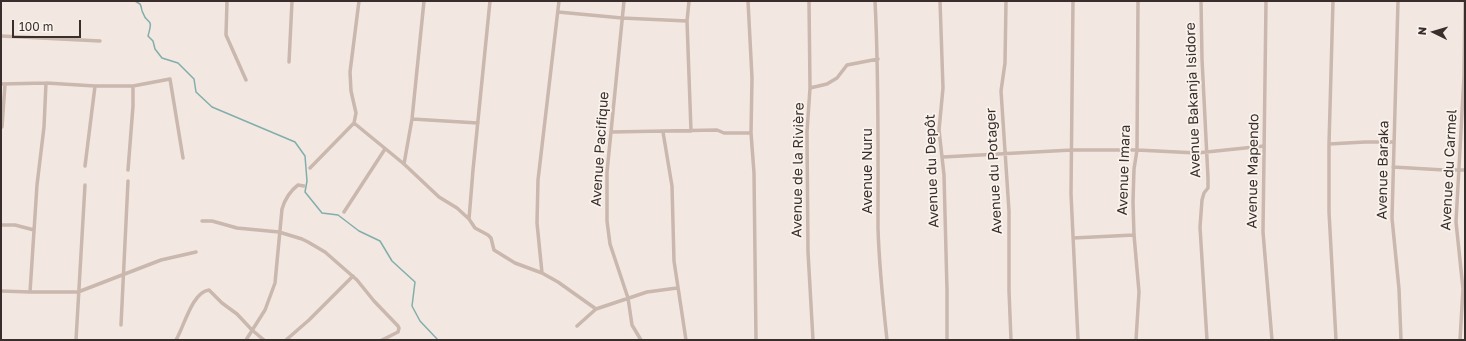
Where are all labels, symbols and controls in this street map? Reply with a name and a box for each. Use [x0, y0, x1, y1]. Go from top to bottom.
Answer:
scale bar [14, 12, 83, 38]
north arrow [1414, 12, 1454, 52]
text: 100 m [19, 19, 53, 34]
street label: Avenue Bakanja Isidore [1182, 22, 1204, 178]
text: N [1415, 26, 1428, 36]
street label: Avenue Pacifique [588, 91, 612, 207]
street label: Avenue de la Rivière [788, 102, 808, 238]
street label: Avenue du Potager [982, 107, 1006, 235]
street label: Avenue du Carmel [1437, 109, 1461, 231]
street label: Avenue Mapendo [1244, 113, 1262, 229]
street label: Avenue du Depôt [922, 114, 942, 228]
street label: Avenue Baraka [1374, 120, 1392, 220]
street label: Avenue Imara [1114, 124, 1134, 216]
street label: Avenue Nuru [860, 128, 876, 214]

